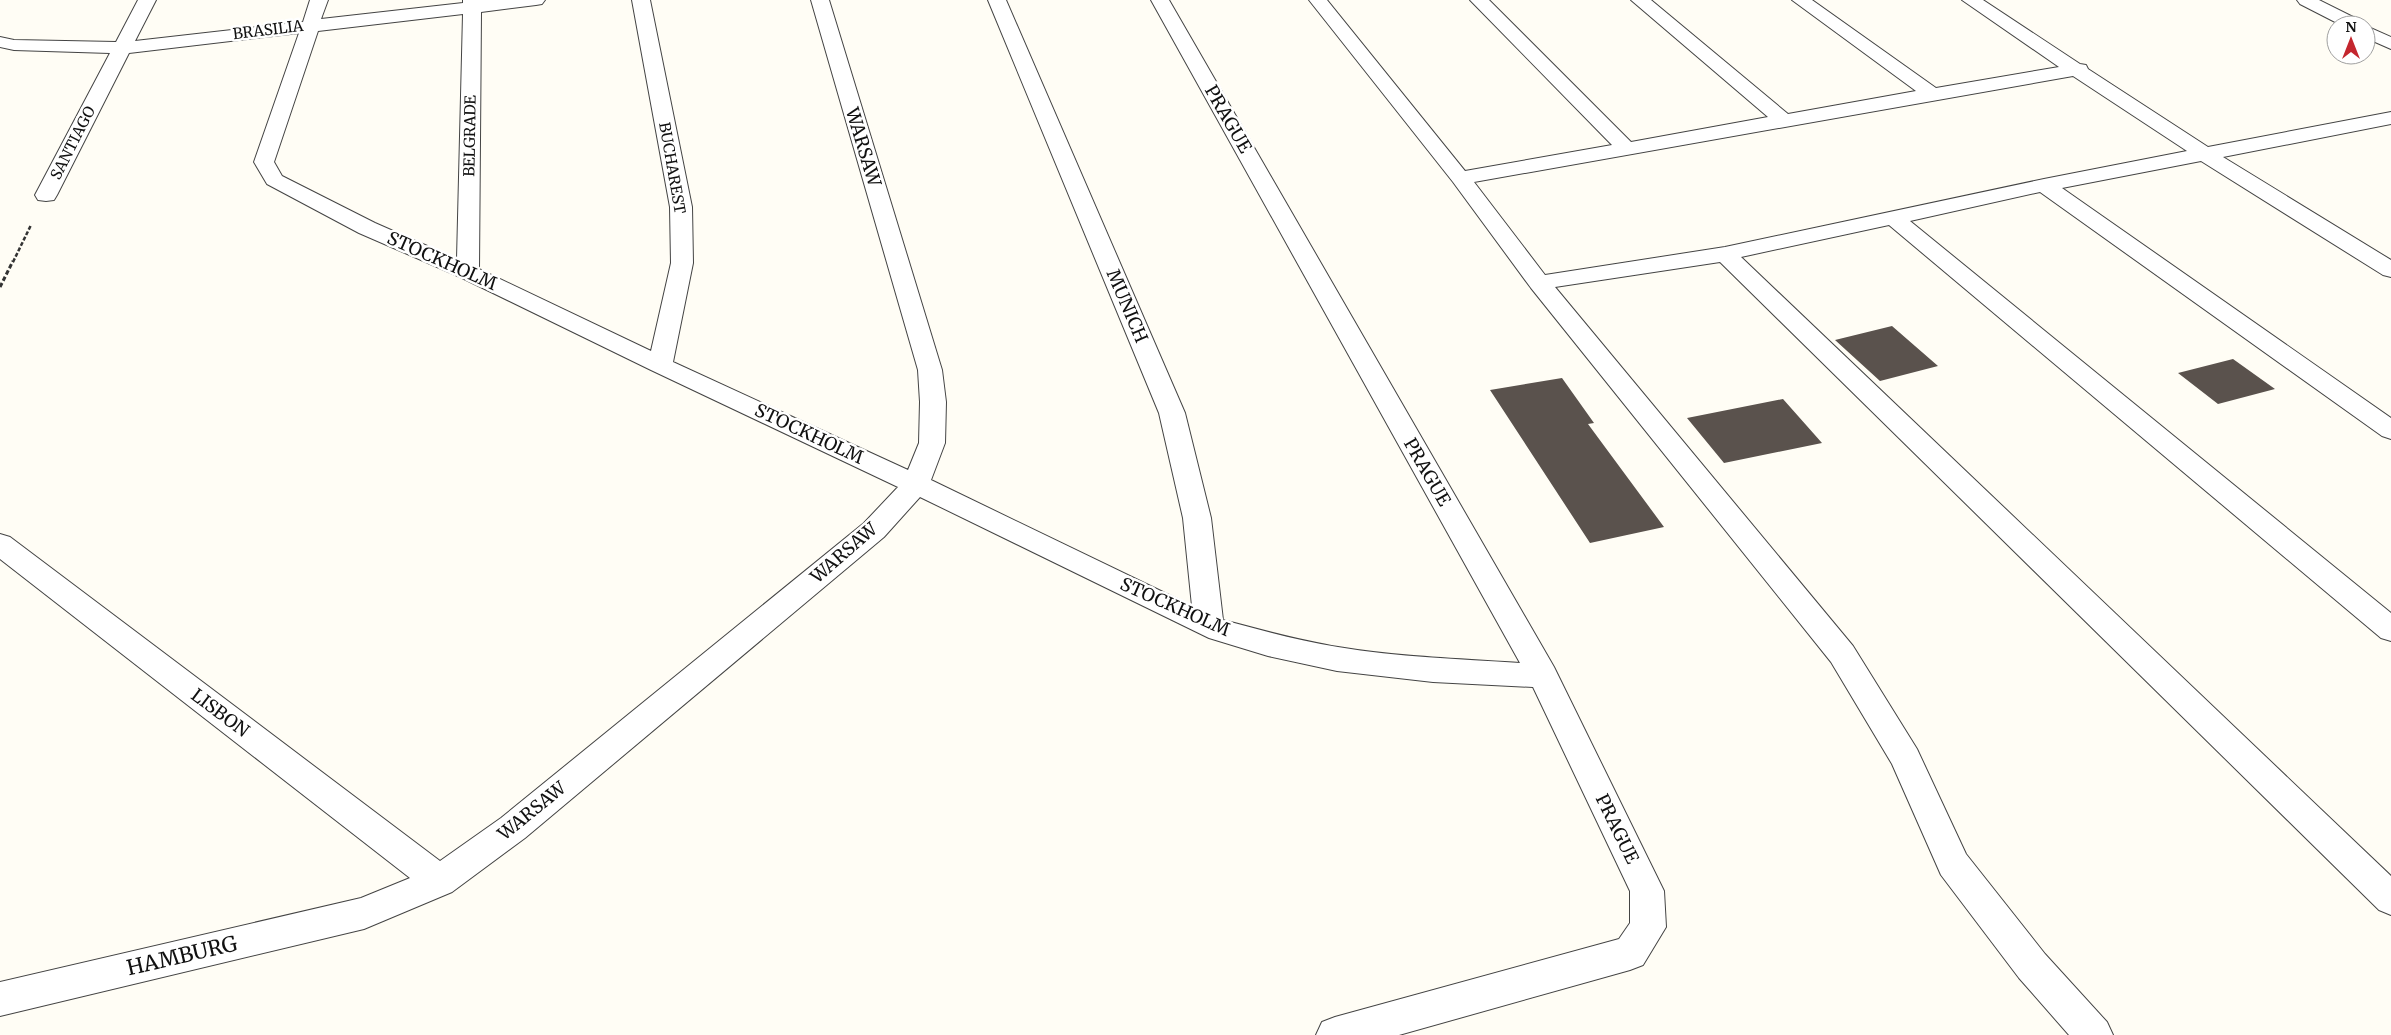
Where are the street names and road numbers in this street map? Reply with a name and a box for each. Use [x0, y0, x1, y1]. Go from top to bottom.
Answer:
street label: BRASILIA [232, 16, 305, 43]
street label: PRAGUE [1200, 81, 1257, 157]
street label: BELGRADE [459, 95, 480, 177]
street label: SANTIAGO [46, 103, 99, 183]
street label: WARSAW [840, 104, 887, 190]
street label: BUCHAREST [655, 121, 690, 216]
street label: STOCKHOLM [384, 226, 501, 295]
street label: MUNICH [1102, 266, 1153, 346]
street label: STOCKHOLM [751, 398, 868, 469]
street label: PRAGUE [1399, 434, 1456, 510]
street label: WARSAW [805, 517, 883, 589]
street label: STOCKHOLM [1117, 572, 1234, 641]
street label: LISBON [187, 683, 254, 742]
street label: WARSAW [492, 775, 571, 846]
street label: PRAGUE [1591, 790, 1644, 868]
street label: HAMBURG [124, 930, 240, 981]

